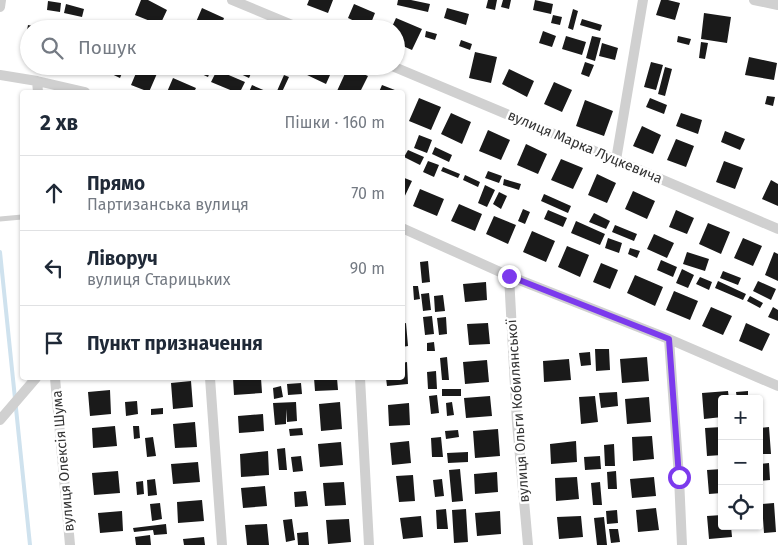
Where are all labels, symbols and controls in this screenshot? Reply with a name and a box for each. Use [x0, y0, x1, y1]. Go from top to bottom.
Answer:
search box [20, 20, 405, 75]
icon: search [38, 34, 66, 62]
text: Пошук [78, 36, 136, 59]
street label: вулиця Марка Луцкевича [505, 107, 665, 187]
text: 2 хв [40, 110, 78, 136]
text: Пішки · 160 m [284, 113, 385, 132]
text: Прямо [87, 172, 145, 195]
icon: ahead [40, 179, 68, 207]
text: 70 m [351, 184, 385, 203]
text: Партизанська вулиця [87, 195, 249, 214]
text: Ліворуч [87, 247, 158, 270]
icon: left [40, 254, 68, 282]
text: 90 m [350, 259, 385, 278]
route end [498, 265, 521, 288]
text: вулиця Старицьких [87, 270, 231, 289]
street label: вулиця Ольги Кобилянської [503, 318, 533, 503]
icon: arrive [40, 329, 68, 357]
text: Пункт призначення [87, 332, 263, 355]
street label: вулиця Олексія Шума [48, 390, 78, 532]
map controls [718, 395, 763, 530]
button: + [718, 395, 763, 440]
button: − [718, 440, 763, 485]
route start [668, 466, 691, 489]
button: locate [718, 485, 763, 530]

